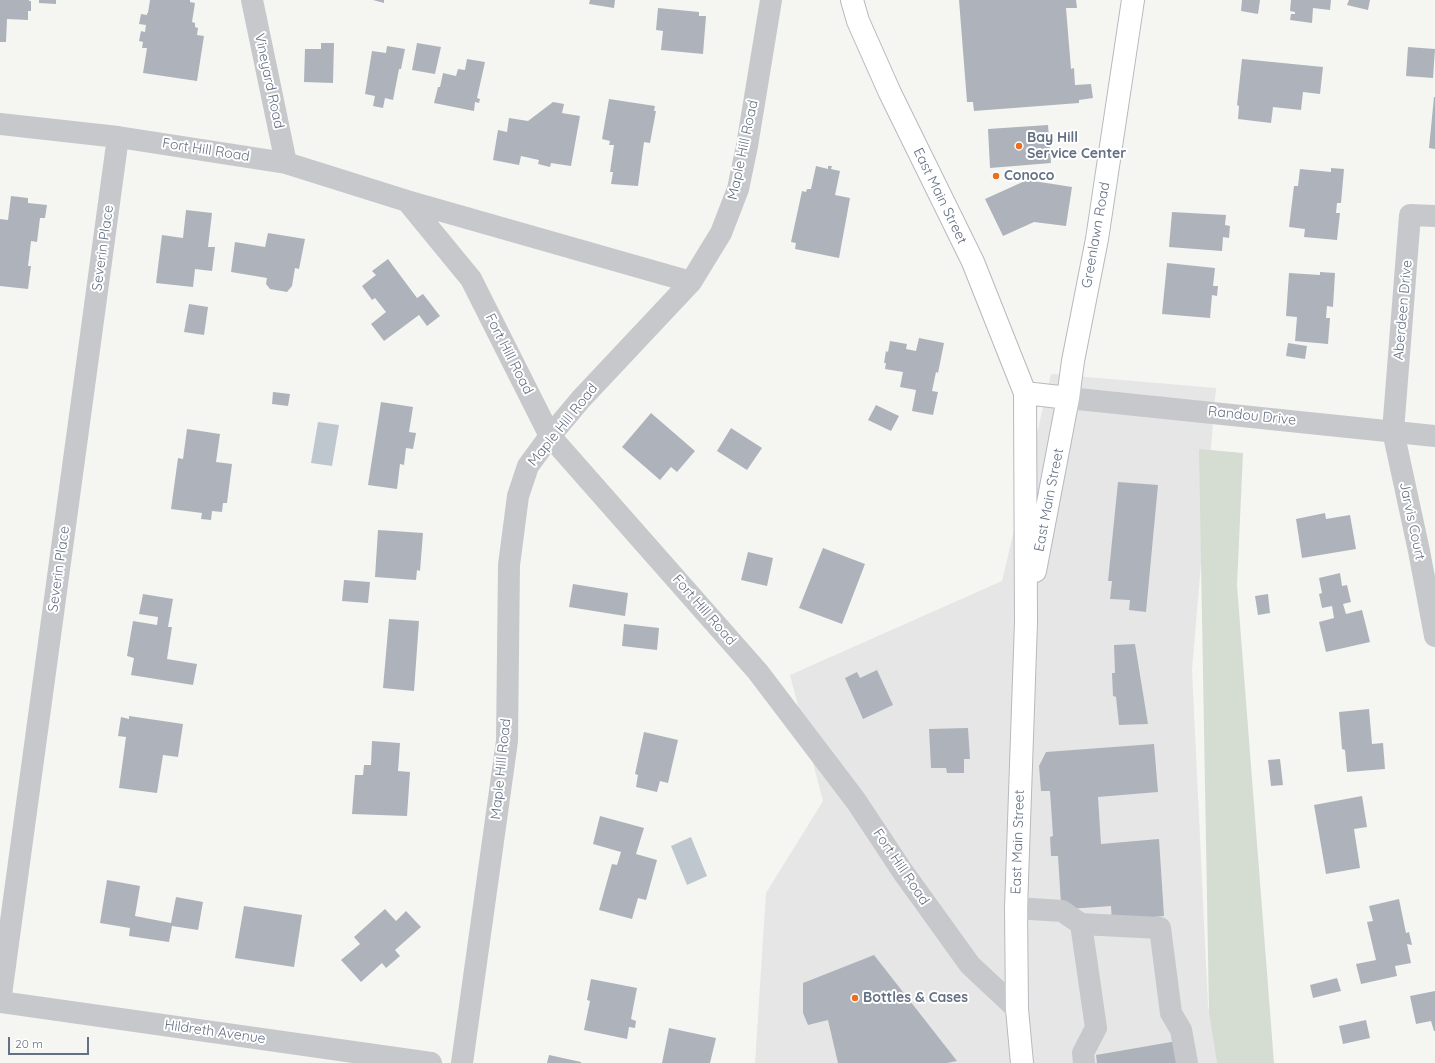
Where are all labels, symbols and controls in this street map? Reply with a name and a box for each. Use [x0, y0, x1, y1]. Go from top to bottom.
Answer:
street label: Vineyard Road [251, 32, 287, 130]
street label: Maple Hill Road [724, 99, 762, 201]
place label: Bay Hill Service Center [1027, 130, 1126, 162]
street label: Fort Hill Road [161, 135, 251, 165]
marker: Bay Hill Service Center [1014, 141, 1024, 151]
street label: East Main Street [909, 145, 971, 247]
place label: Conoco [1004, 168, 1055, 184]
marker: Conoco [991, 171, 1001, 181]
street label: Greenlawn Road [1078, 181, 1114, 289]
street label: Severin Place [89, 204, 117, 292]
street label: Aberdeen Drive [1390, 259, 1416, 361]
street label: Fort Hill Road [481, 311, 537, 397]
street label: Maple Hill Road [525, 380, 601, 470]
street label: Randou Drive [1207, 403, 1297, 429]
street label: East Main Street [1031, 447, 1067, 553]
street label: Jarvis Court [1396, 481, 1428, 561]
street label: Severin Place [45, 525, 73, 613]
street label: Fort Hill Road [669, 571, 739, 649]
street label: Maple Hill Road [487, 718, 515, 820]
street label: East Main Street [1008, 789, 1028, 895]
street label: Fort Hill Road [869, 826, 933, 908]
place label: Bottles & Cases [863, 990, 968, 1006]
marker: Bottles & Cases [850, 993, 860, 1003]
street label: Hildreth Avenue [163, 1017, 267, 1047]
scale bar [10, 1029, 91, 1055]
text: 20 m [15, 1036, 43, 1051]

